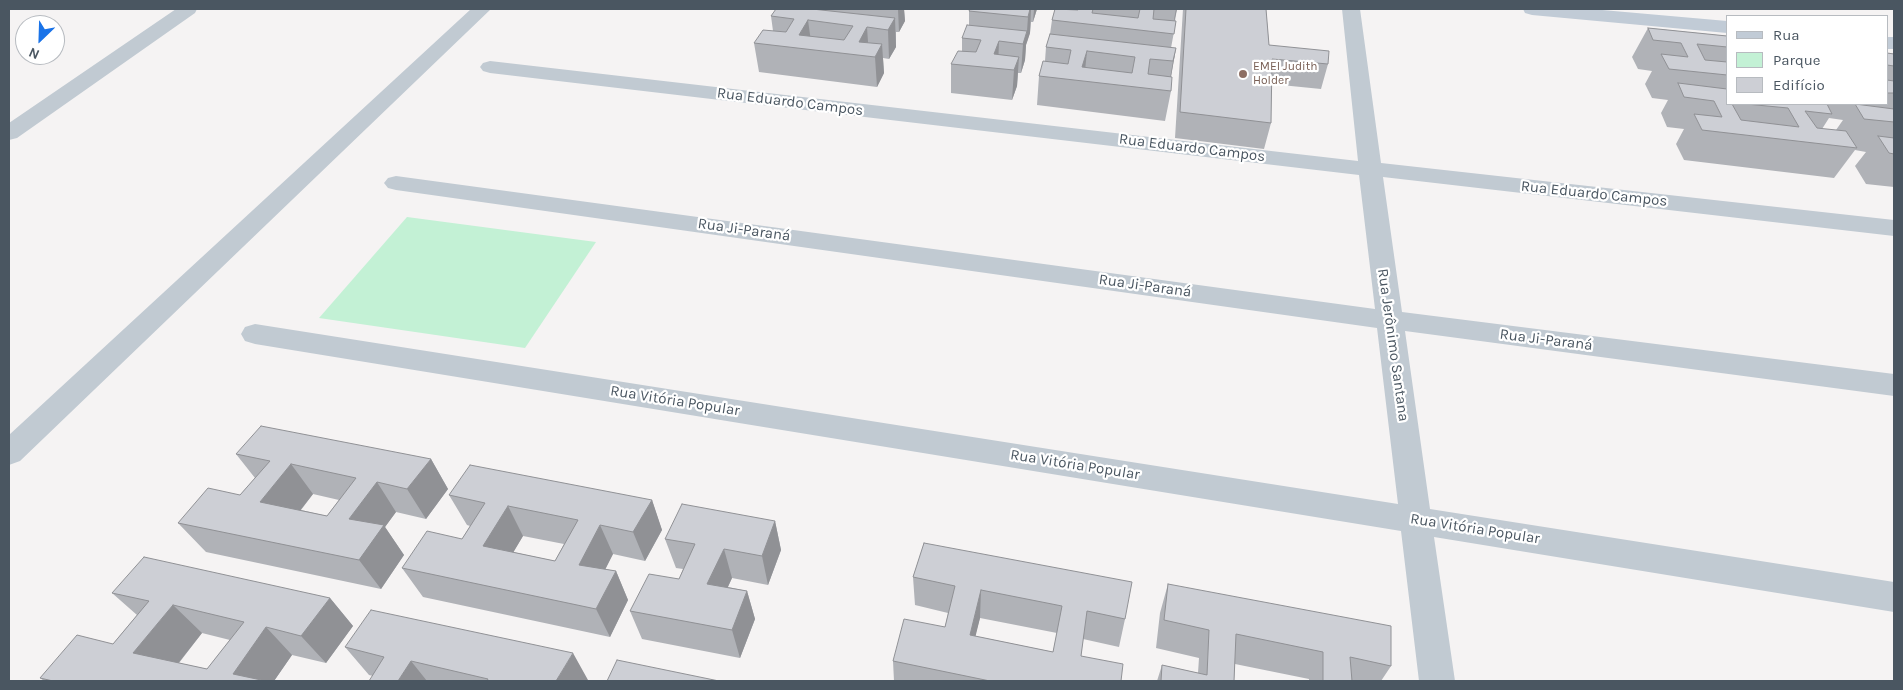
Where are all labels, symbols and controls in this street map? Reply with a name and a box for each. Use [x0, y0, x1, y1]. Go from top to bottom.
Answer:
north arrow [15, 15, 65, 65]
legend [1726, 15, 1888, 105]
text: Rua [1773, 26, 1800, 44]
text: N [26, 43, 42, 63]
text: Parque [1773, 51, 1821, 69]
place label: EMEI Judith Holder [1253, 60, 1317, 88]
marker: EMEI Judith Holder [1237, 68, 1249, 80]
text: Edifício [1773, 76, 1825, 94]
street label: Rua Eduardo Campos [716, 84, 864, 120]
street label: Rua Eduardo Campos [1118, 130, 1266, 166]
street label: Rua Eduardo Campos [1520, 177, 1668, 211]
street label: Rua Ji-Paraná [697, 215, 791, 245]
street label: Rua Jerônimo Santana [1373, 267, 1413, 423]
street label: Rua Ji-Paraná [1098, 271, 1192, 301]
street label: Rua Ji-Paraná [1499, 325, 1593, 355]
street label: Rua Vitória Popular [609, 382, 741, 420]
street label: Rua Vitória Popular [1009, 446, 1141, 484]
street label: Rua Vitória Popular [1409, 510, 1541, 548]

